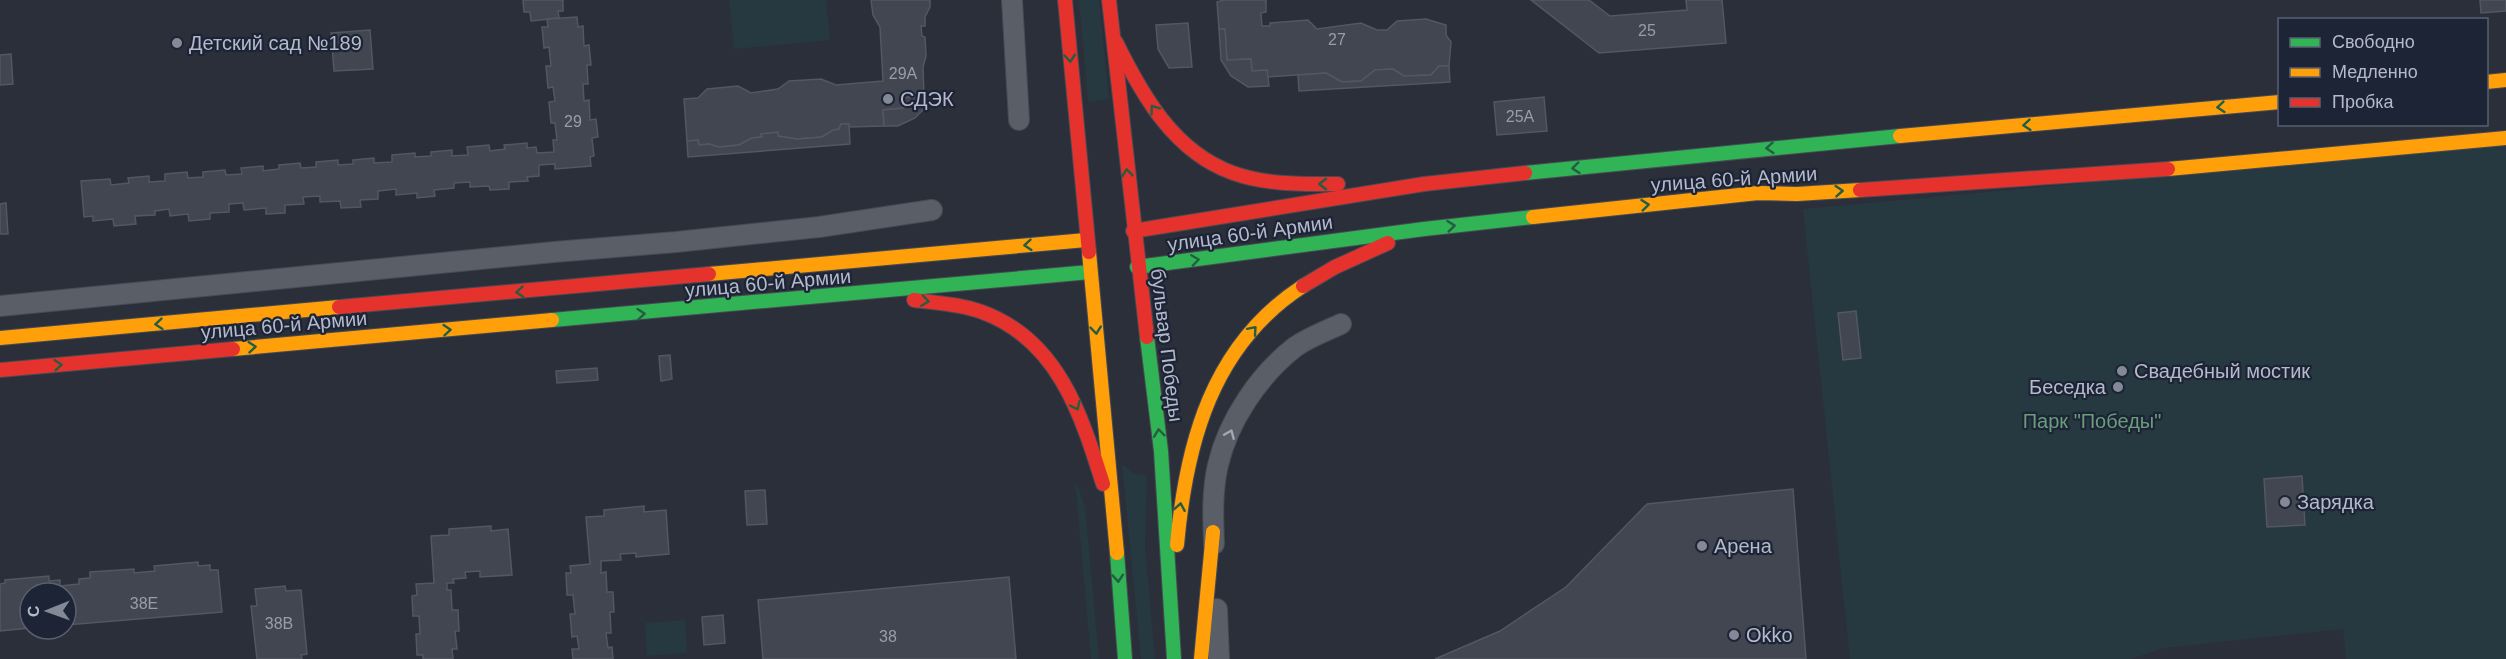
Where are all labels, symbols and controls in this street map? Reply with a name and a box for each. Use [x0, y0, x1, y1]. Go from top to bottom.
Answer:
legend [2278, 18, 2488, 126]
house number: 25 [1638, 22, 1656, 39]
house number: 27 [1328, 31, 1346, 48]
place label: Детский сад №189 [189, 32, 362, 54]
text: Свободно [2332, 32, 2415, 52]
marker: Детский сад №189 [170, 36, 184, 50]
one-way arrow [1063, 54, 1076, 63]
text: Медленно [2332, 62, 2418, 82]
house number: 29А [889, 65, 918, 82]
place label: СДЭК [900, 88, 954, 110]
marker: СДЭК [881, 92, 895, 106]
text: Пробка [2332, 92, 2395, 112]
one-way arrow [2217, 100, 2226, 113]
one-way arrow [1150, 105, 1161, 116]
house number: 25А [1506, 108, 1535, 125]
house number: 29 [564, 113, 582, 130]
one-way arrow [2022, 118, 2032, 131]
one-way arrow [1766, 141, 1775, 154]
one-way arrow [1572, 161, 1581, 174]
street label: улица 60-й Армии [1650, 162, 1818, 196]
one-way arrow [1121, 168, 1134, 178]
one-way arrow [1319, 178, 1328, 190]
one-way arrow [1835, 185, 1844, 198]
one-way arrow [1640, 199, 1650, 212]
street label: улица 60-й Армии [1166, 211, 1334, 255]
one-way arrow [1447, 220, 1456, 233]
one-way arrow [1024, 238, 1033, 251]
one-way arrow [1191, 254, 1200, 266]
street label: улица 60-й Армии [684, 265, 852, 301]
street label: бульвар Победы [1147, 267, 1187, 423]
one-way arrow [516, 285, 525, 298]
one-way arrow [920, 295, 930, 307]
street label: улица 60-й Армии [200, 307, 368, 343]
one-way arrow [637, 307, 646, 320]
one-way arrow [154, 317, 163, 330]
one-way arrow [442, 324, 451, 337]
one-way arrow [1089, 326, 1102, 335]
one-way arrow [1246, 326, 1257, 336]
one-way arrow [248, 341, 257, 354]
one-way arrow [54, 359, 63, 372]
place label: Свадебный мостик [2134, 360, 2310, 382]
marker: Свадебный мостик [2115, 364, 2129, 378]
place label: Беседка [2029, 376, 2107, 398]
marker: Беседка [2111, 380, 2125, 394]
one-way arrow [1069, 399, 1081, 410]
park label: Парк "Победы" [2023, 410, 2161, 432]
one-way arrow [1153, 428, 1166, 438]
one-way arrow [1223, 430, 1235, 441]
place label: Зарядка [2297, 491, 2375, 513]
marker: Зарядка [2278, 495, 2292, 509]
one-way arrow [1174, 502, 1186, 512]
place label: Арена [1714, 535, 1773, 557]
marker: Арена [1695, 539, 1709, 553]
one-way arrow [1112, 574, 1125, 583]
north arrow [18, 581, 78, 641]
house number: 38Е [130, 595, 158, 612]
text: С [25, 605, 42, 617]
house number: 38В [265, 615, 293, 632]
place label: Okko [1746, 624, 1793, 646]
house number: 38 [879, 628, 897, 645]
marker: Okko [1727, 628, 1741, 642]

